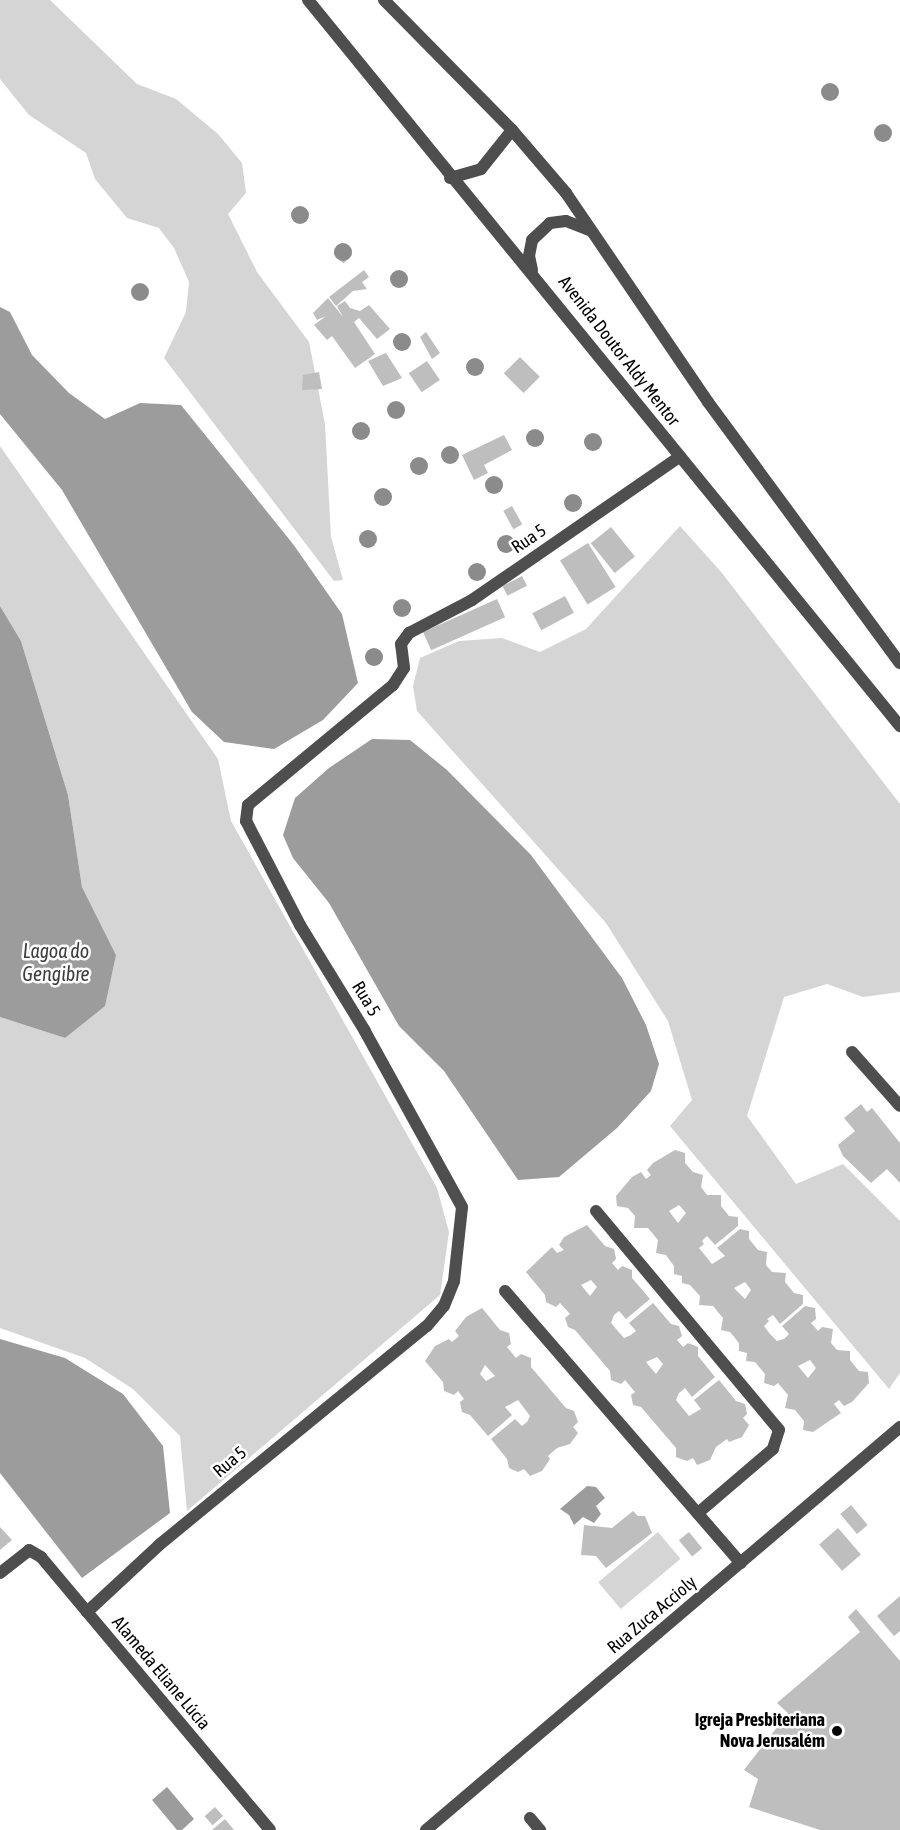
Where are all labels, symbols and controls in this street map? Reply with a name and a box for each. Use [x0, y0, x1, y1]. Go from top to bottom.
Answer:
street label: Avenida Doutor Aldy Mentor [554, 272, 684, 430]
street label: Rua 5 [508, 520, 550, 558]
water label: Lagoa do Gengibre [22, 938, 90, 985]
street label: Rua 5 [347, 978, 385, 1020]
street label: Rua 5 [209, 1442, 251, 1482]
street label: Rua Zuca Accioly [603, 1572, 701, 1658]
street label: Alameda Eliane Lúcia [107, 1612, 215, 1734]
place label: Igreja Presbiteriana Nova Jerusalém [695, 1710, 825, 1752]
marker: Igreja Presbiteriana Nova Jerusalém [830, 1724, 844, 1738]

